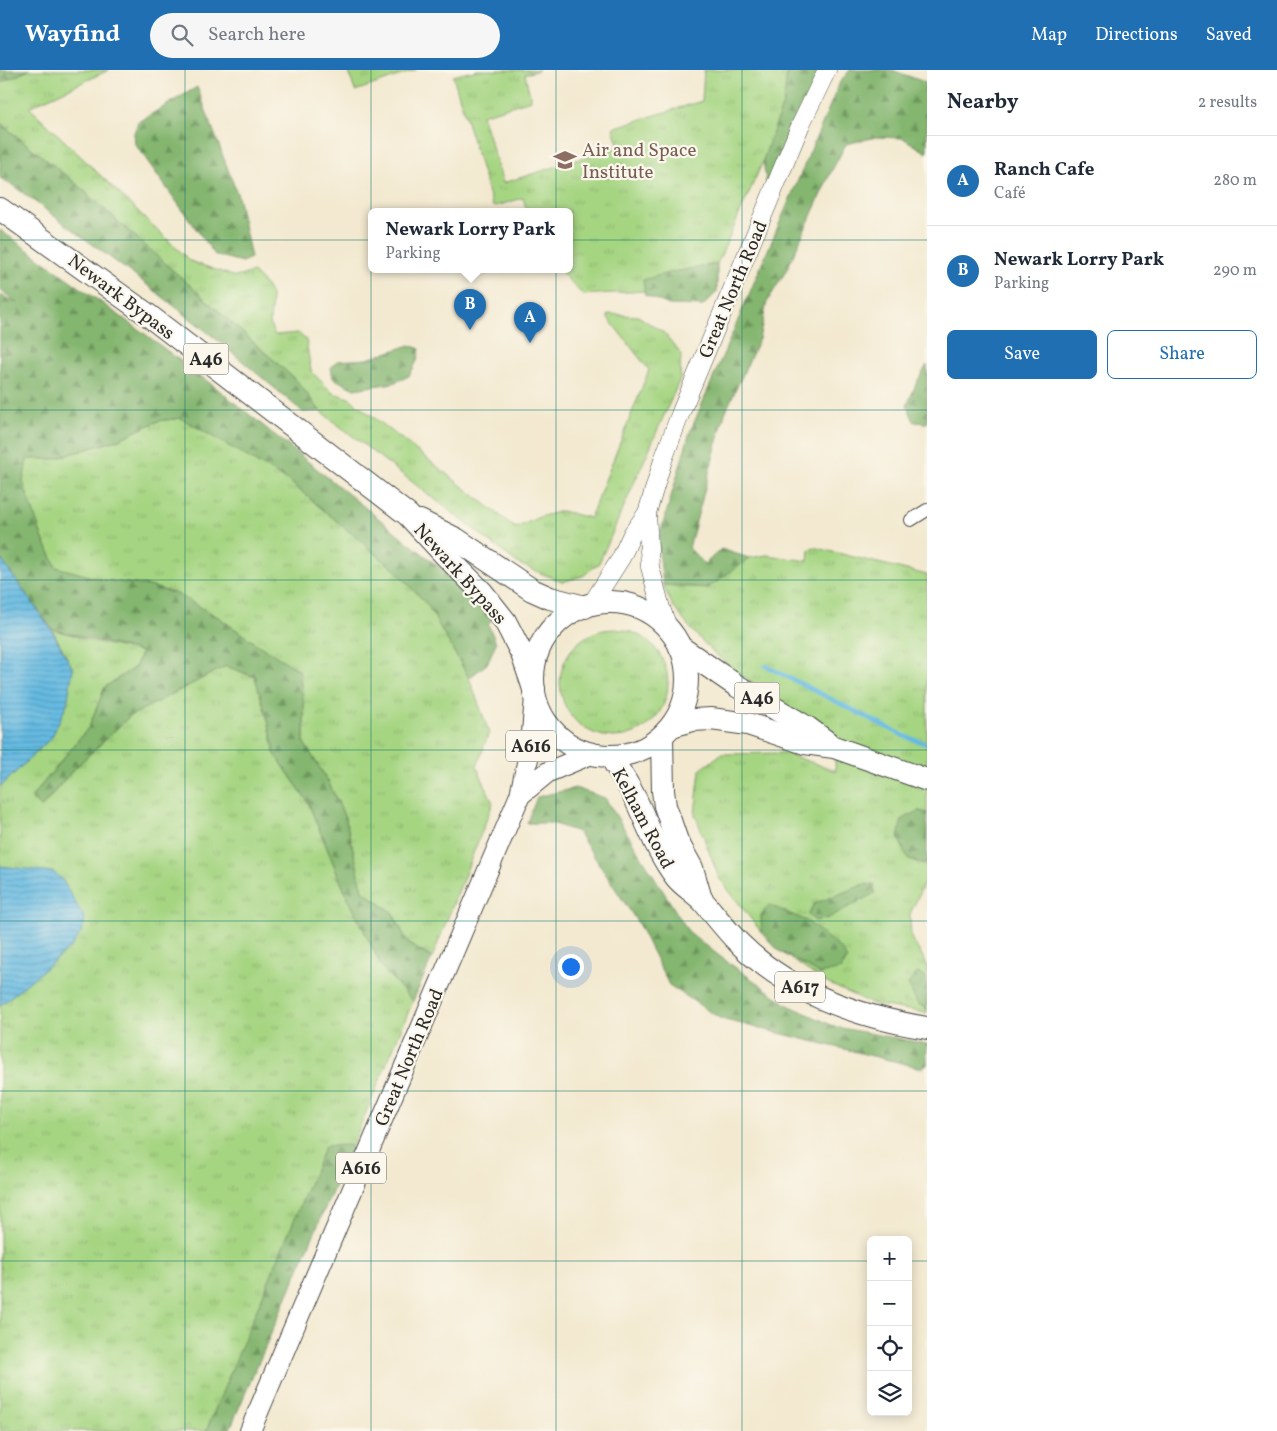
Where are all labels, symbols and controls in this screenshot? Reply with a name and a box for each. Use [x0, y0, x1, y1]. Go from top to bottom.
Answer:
search box [150, 13, 500, 58]
text: Wayfind [25, 18, 120, 52]
icon: search [168, 21, 196, 49]
text: Search here [208, 22, 305, 48]
text: Map [1031, 23, 1067, 48]
text: Directions [1095, 23, 1178, 48]
text: Saved [1206, 23, 1252, 48]
text: Nearby [947, 88, 1018, 117]
text: 2 results [1198, 92, 1257, 114]
place label: Air and Space Institute [582, 138, 697, 186]
school or university icon: Air and Space Institute [552, 147, 578, 173]
text: Ranch Cafe [994, 157, 1095, 183]
text: A [957, 170, 969, 192]
text: 280 m [1213, 170, 1257, 192]
text: Café [994, 183, 1025, 205]
popup [368, 208, 573, 273]
text: Newark Lorry Park [385, 217, 556, 243]
street label: Great North Road [693, 217, 775, 363]
text: Parking [385, 243, 441, 265]
text: Newark Lorry Park [994, 247, 1164, 273]
street label: Newark Bypass [62, 249, 180, 346]
text: B [958, 260, 968, 282]
text: 290 m [1213, 260, 1257, 282]
text: Parking [994, 273, 1049, 295]
pin: B [454, 289, 486, 330]
pin: A [514, 302, 546, 343]
button: Save [947, 330, 1097, 379]
button: Share [1107, 330, 1257, 379]
road number: A46 [184, 344, 228, 374]
street label: Newark Bypass [407, 518, 512, 631]
road number: A46 [734, 682, 780, 714]
road number: A616 [506, 730, 556, 761]
street label: Kelham Road [605, 764, 680, 874]
your location [558, 954, 584, 980]
road number: A617 [775, 972, 825, 1002]
street label: Great North Road [369, 985, 451, 1131]
road number: A616 [336, 1152, 386, 1184]
map controls [867, 1236, 912, 1416]
button: + [867, 1236, 912, 1281]
button: − [867, 1281, 912, 1326]
button: locate [867, 1326, 912, 1371]
button: layers [867, 1371, 912, 1416]

